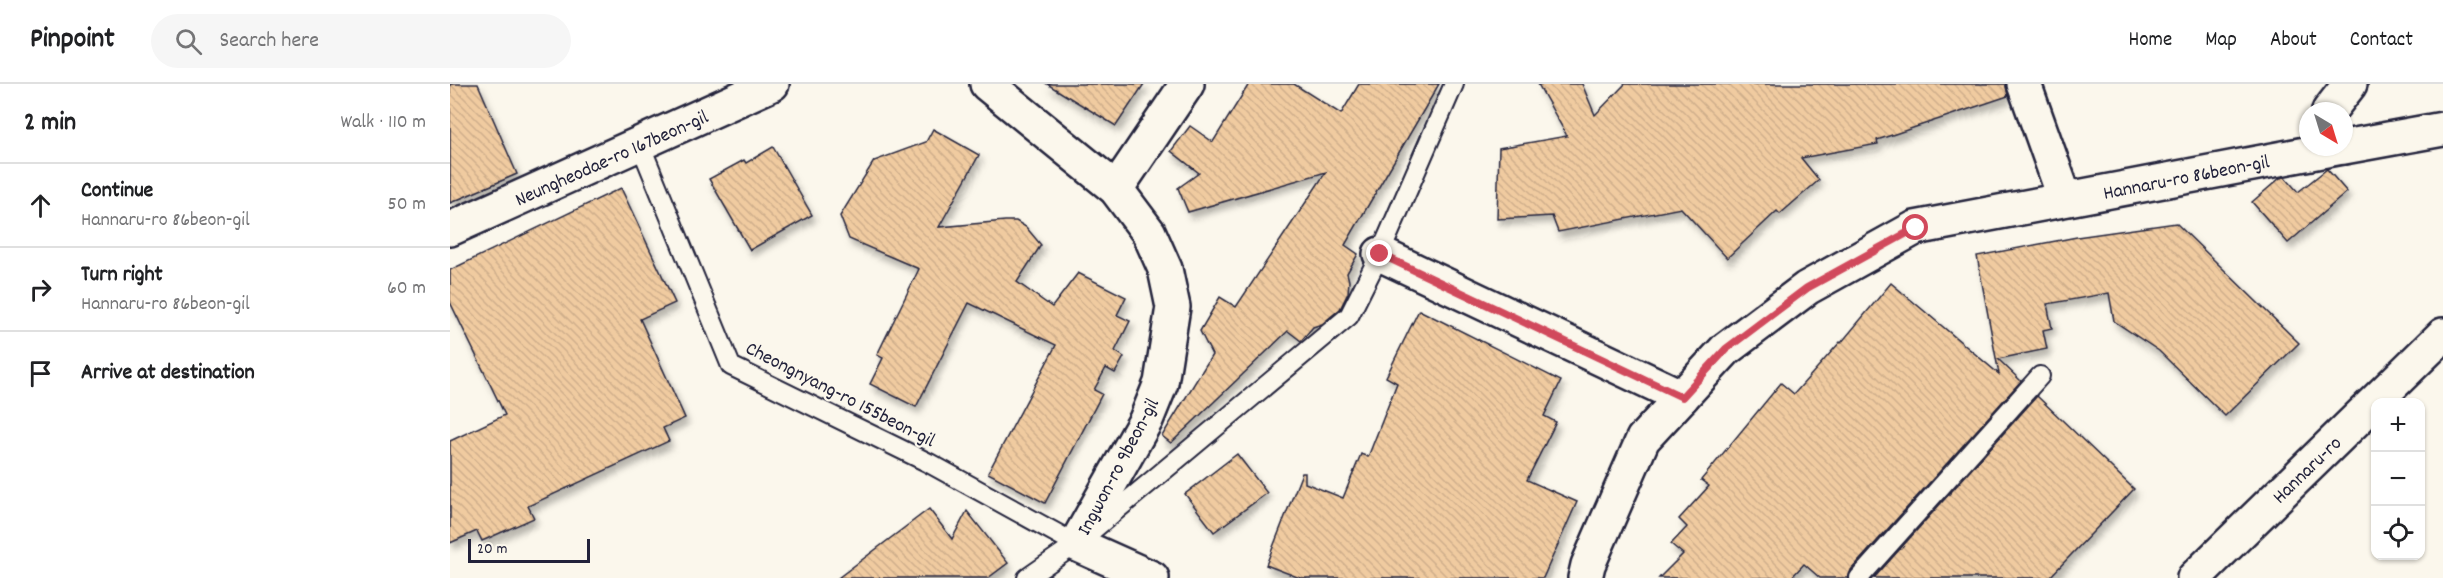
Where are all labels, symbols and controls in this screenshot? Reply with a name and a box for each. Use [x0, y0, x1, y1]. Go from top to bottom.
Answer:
search box [151, 14, 571, 68]
text: Pinpoint [30, 21, 115, 61]
icon: search [172, 25, 205, 58]
text: Search here [220, 26, 319, 57]
text: Home [2128, 26, 2172, 56]
text: Map [2205, 26, 2237, 56]
text: About [2270, 26, 2317, 56]
text: Contact [2350, 26, 2413, 56]
north arrow [2299, 102, 2353, 156]
street label: Neungheodae-ro 167beon-gil [511, 104, 714, 215]
text: 2 min [24, 105, 76, 142]
text: Walk · 110 m [340, 109, 426, 137]
street label: Hannaru-ro 86beon-gil [2101, 149, 2272, 209]
text: Continue [81, 176, 153, 207]
icon: ahead [24, 189, 57, 222]
text: 50 m [388, 191, 426, 219]
text: Hannaru-ro 86beon-gil [81, 207, 250, 235]
route start [1902, 214, 1928, 240]
route end [1366, 240, 1392, 266]
text: Turn right [81, 260, 163, 291]
icon: right [24, 273, 57, 306]
text: 60 m [387, 275, 426, 303]
text: Hannaru-ro 86beon-gil [81, 291, 250, 319]
street label: Cheongnyang-ro 155beon-gil [740, 336, 940, 456]
icon: arrive [24, 357, 57, 390]
text: Arrive at destination [81, 358, 255, 389]
street label: Ingwon-ro 9beon-gil [1072, 394, 1168, 541]
map controls [2371, 398, 2425, 560]
button: + [2371, 398, 2425, 452]
street label: Hannaru-ro [2267, 431, 2349, 511]
button: − [2371, 452, 2425, 506]
button: locate [2371, 506, 2425, 560]
scale bar [468, 536, 590, 564]
text: 20 m [477, 538, 507, 561]

